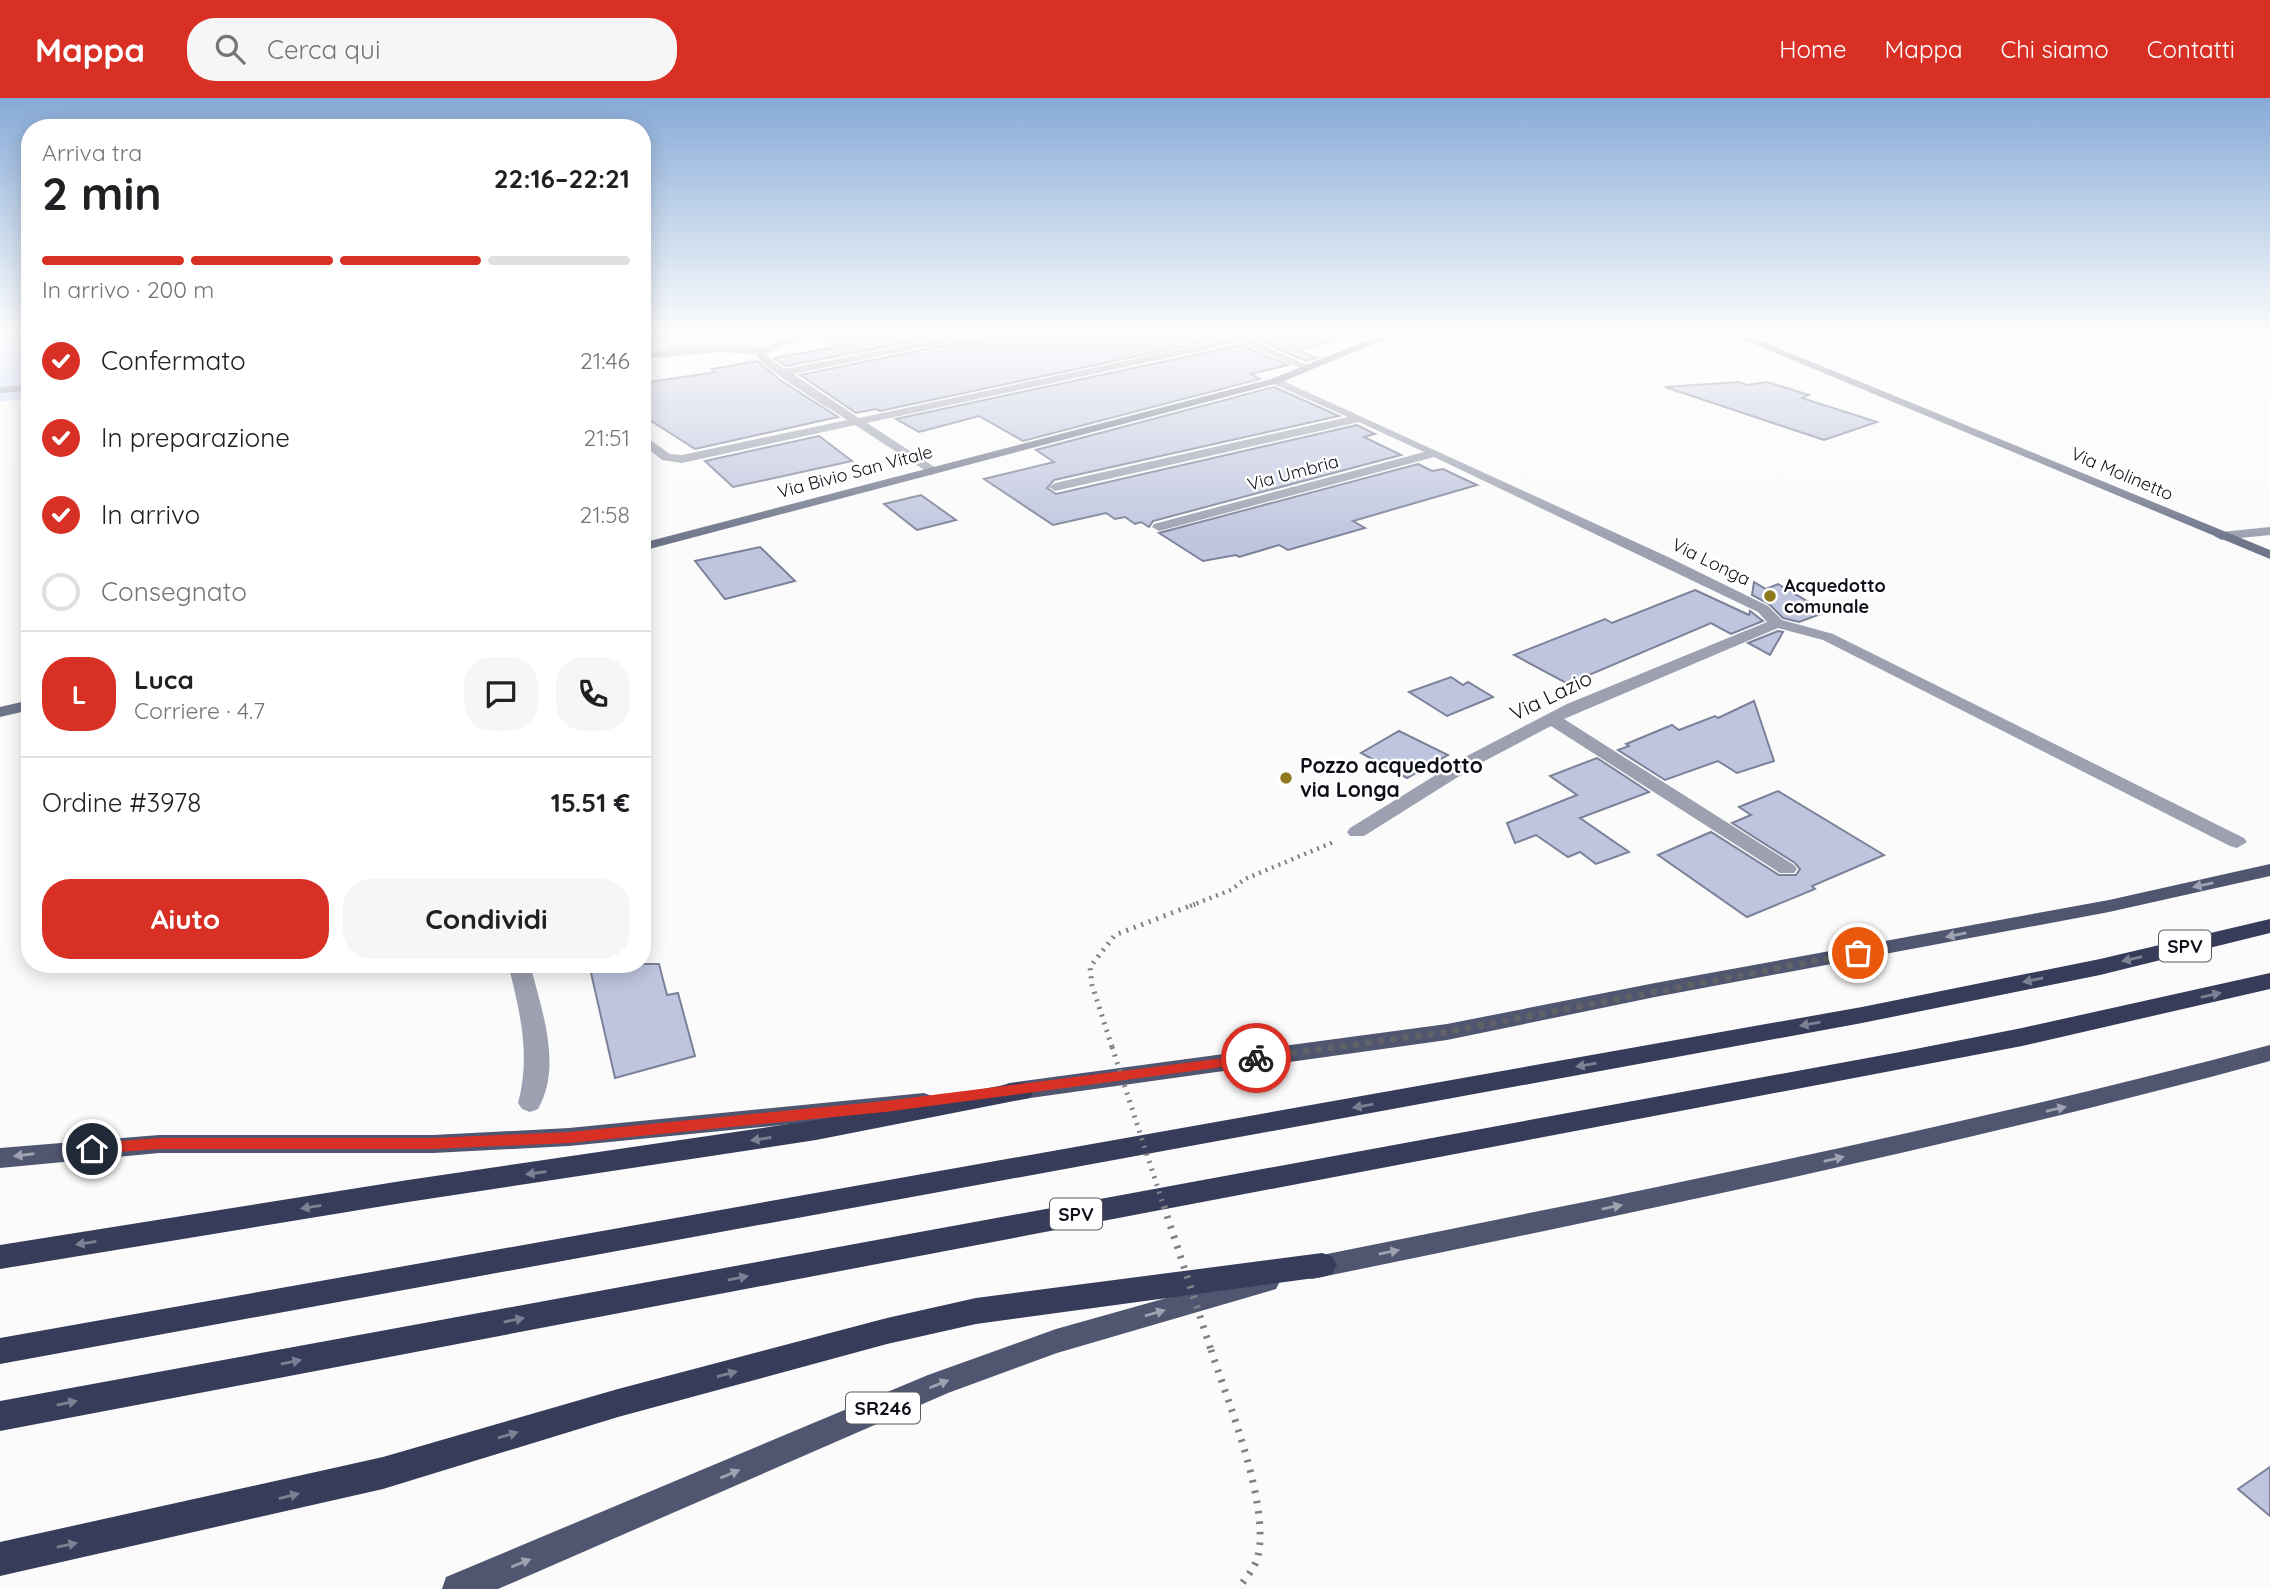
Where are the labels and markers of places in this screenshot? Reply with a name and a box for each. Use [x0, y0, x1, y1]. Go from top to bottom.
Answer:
place label: Acquedotto comunale [1784, 574, 1886, 618]
marker: Acquedotto comunale [1762, 588, 1778, 604]
place label: Pozzo acquedotto via Longa [1300, 752, 1483, 802]
marker: Pozzo acquedotto via Longa [1278, 770, 1294, 786]
pin [1828, 923, 1888, 983]
pin [62, 1119, 122, 1179]

